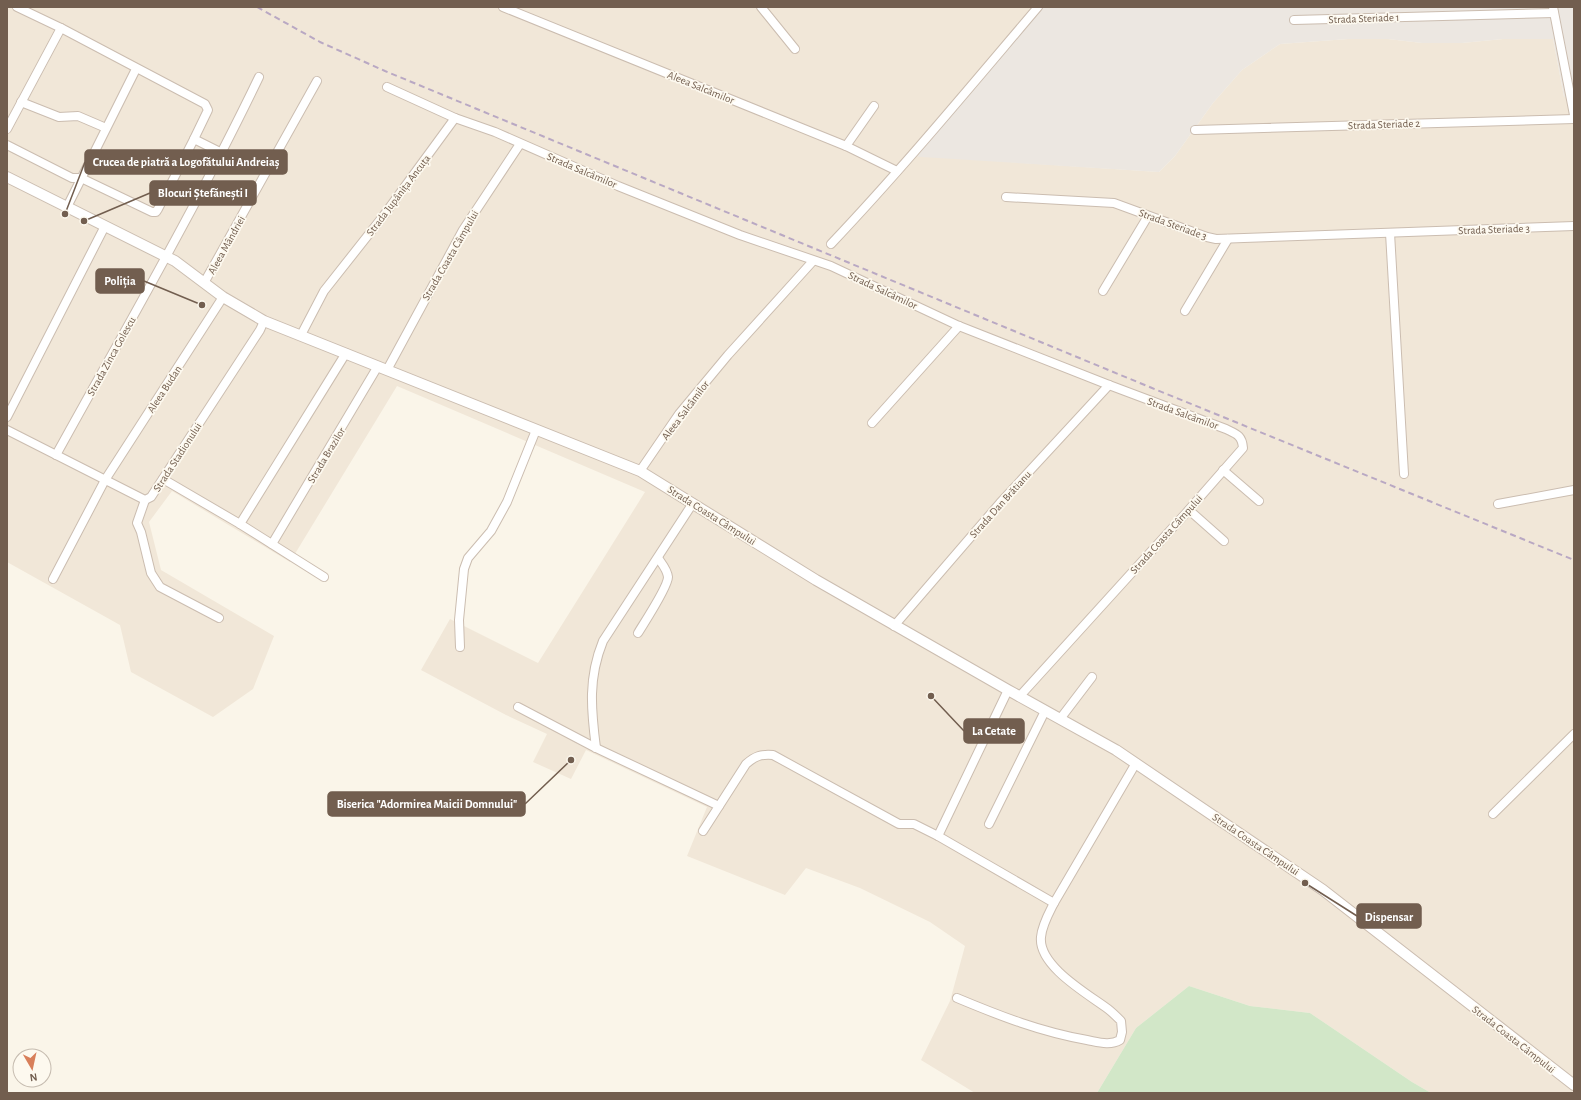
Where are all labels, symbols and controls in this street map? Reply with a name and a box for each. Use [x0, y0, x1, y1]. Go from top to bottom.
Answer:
street label: Strada Steriade 1 [1328, 12, 1400, 25]
street label: Aleea Salcâmilor [666, 69, 736, 106]
street label: Strada Steriade 2 [1348, 118, 1420, 131]
callout: Crucea de piatră a Logofătului Andreiaș [85, 150, 287, 174]
street label: Strada Salcâmilor [545, 151, 619, 190]
street label: Strada Jupânița Ancuța [364, 153, 433, 239]
text: Crucea de piatră a Logofătului Andreiaș [93, 156, 280, 170]
callout: Blocuri Ștefănești I [150, 181, 256, 205]
text: Blocuri Ștefănești I [158, 187, 248, 201]
street label: Strada Steriade 3 [1137, 207, 1209, 242]
street label: Strada Coasta Câmpului [420, 208, 481, 302]
street label: Aleea Mândriei [206, 214, 247, 276]
street label: Strada Steriade 3 [1458, 223, 1531, 236]
callout: Poliția [96, 269, 144, 293]
street label: Strada Salcâmilor [847, 270, 919, 311]
text: Poliția [104, 275, 136, 289]
street label: Strada Zinca Golescu [85, 315, 138, 398]
street label: Aleea Budan [145, 364, 184, 415]
street label: Aleea Salcâmilor [660, 378, 711, 442]
street label: Strada Salcâmilor [1146, 396, 1220, 432]
street label: Strada Stadionului [151, 421, 204, 494]
street label: Strada Brazilor [306, 425, 348, 485]
street label: Strada Dan Brătianu [967, 468, 1034, 540]
street label: Strada Coasta Câmpului [666, 484, 758, 547]
street label: Strada Coasta Câmpului [1128, 493, 1205, 576]
callout: La Cetate [964, 719, 1024, 743]
text: La Cetate [972, 725, 1016, 737]
callout: Biserica "Adormirea Maicii Domnului" [328, 792, 525, 816]
text: Biserica "Adormirea Maicii Domnului" [337, 798, 517, 810]
street label: Strada Coasta Câmpului [1210, 811, 1301, 877]
callout: Dispensar [1357, 904, 1421, 928]
text: Dispensar [1365, 911, 1414, 923]
street label: Strada Coasta Câmpului [1470, 1004, 1557, 1075]
north arrow [12, 1048, 52, 1088]
text: N [29, 1071, 38, 1083]

